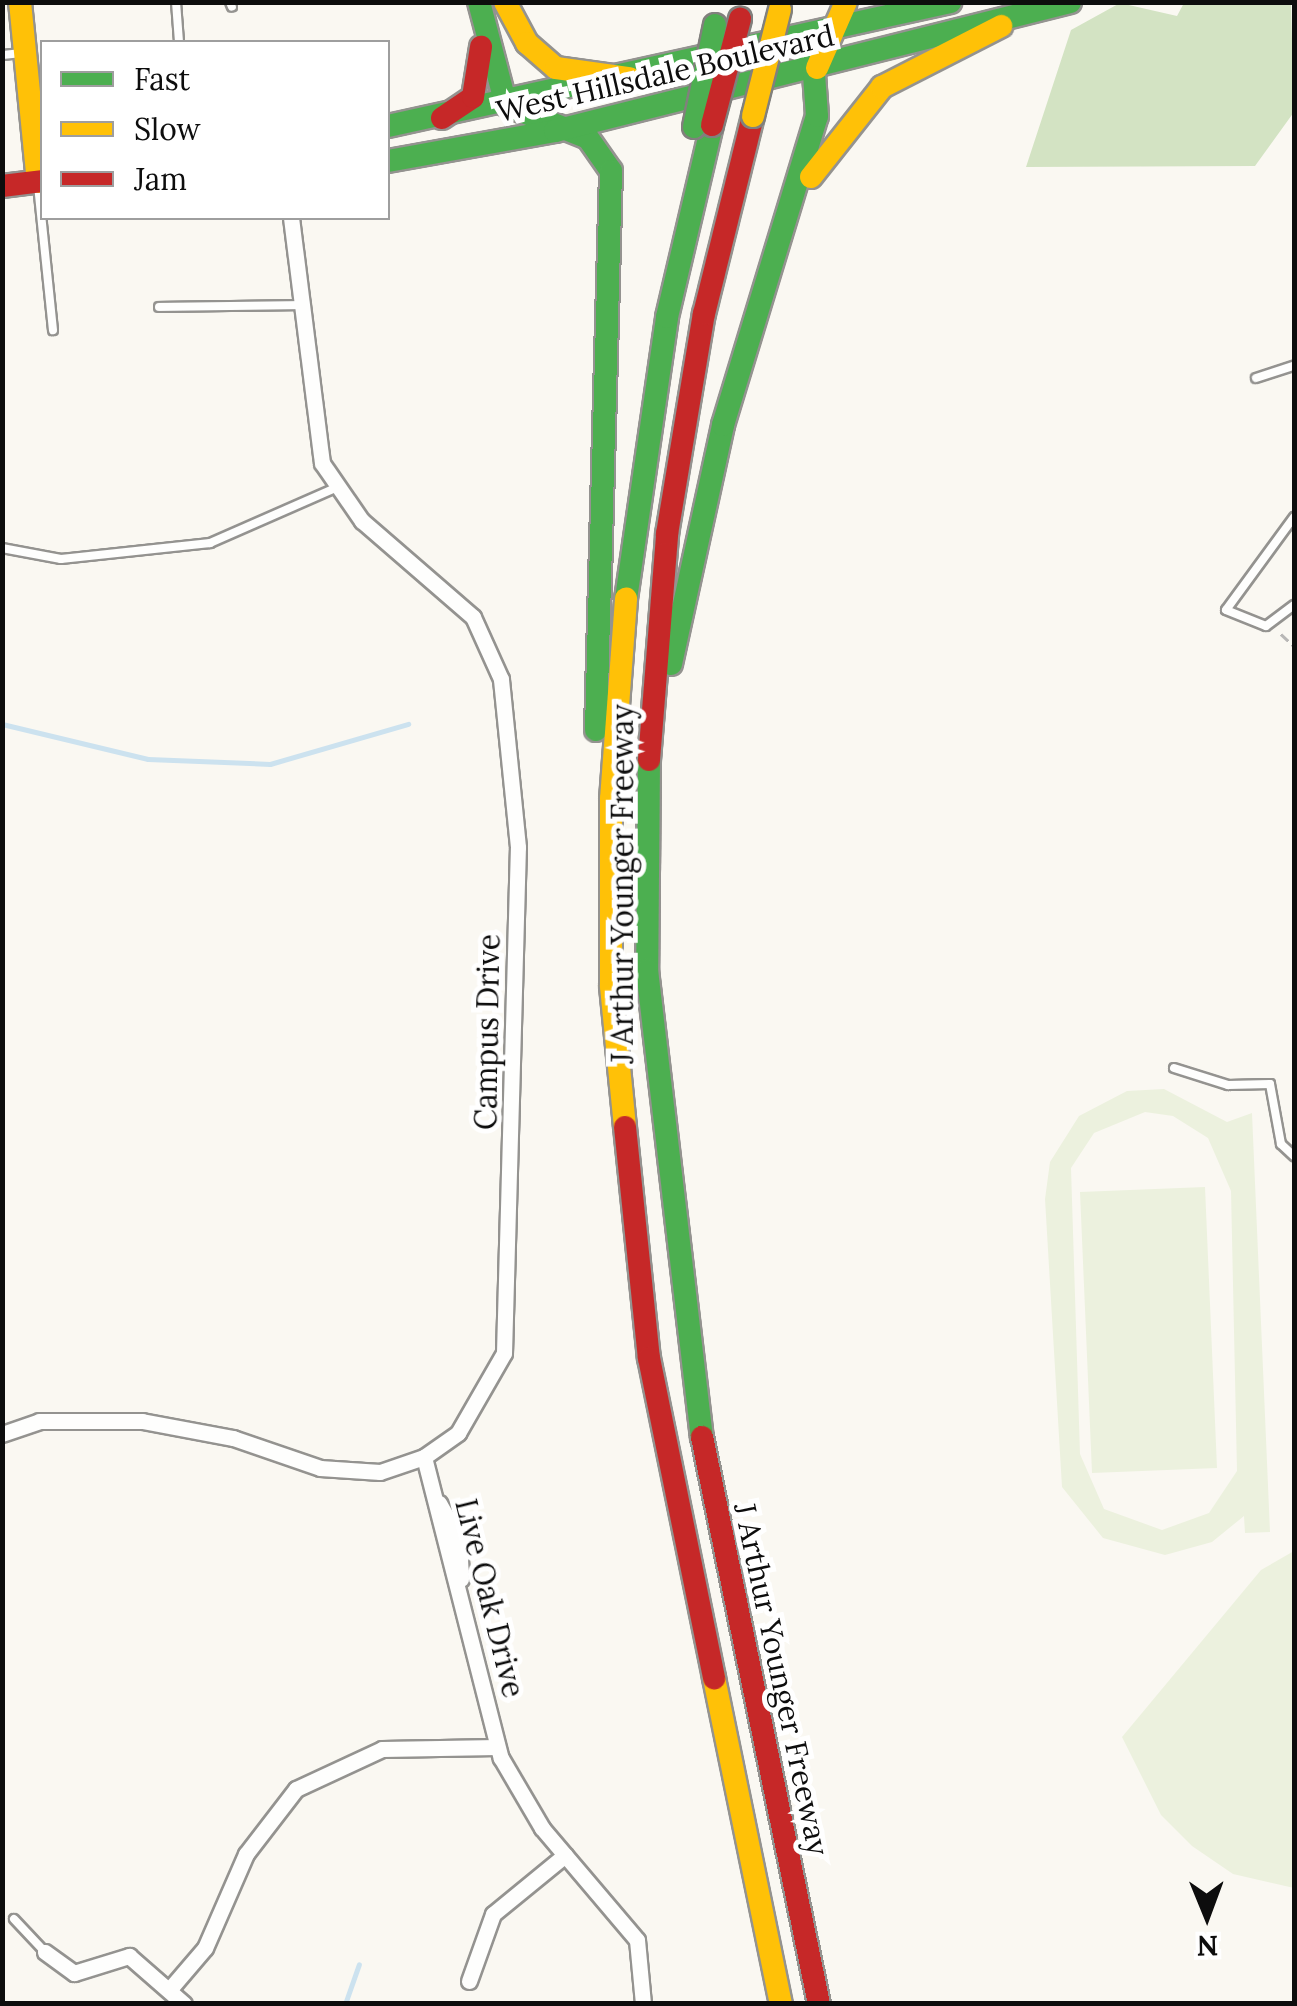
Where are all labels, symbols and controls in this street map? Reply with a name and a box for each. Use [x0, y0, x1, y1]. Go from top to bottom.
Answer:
street label: West Hillsdale Boulevard [493, 17, 837, 129]
legend [40, 40, 390, 220]
text: Fast [134, 60, 190, 98]
text: Slow [134, 110, 200, 148]
text: Jam [134, 160, 187, 198]
street label: J Arthur Younger Freeway [604, 704, 640, 1064]
street label: Campus Drive [467, 934, 507, 1130]
street label: Live Oak Drive [448, 1495, 532, 1701]
street label: J Arthur Younger Freeway [727, 1499, 837, 1859]
north arrow [1157, 1866, 1257, 1966]
text: N [1196, 1928, 1219, 1964]

